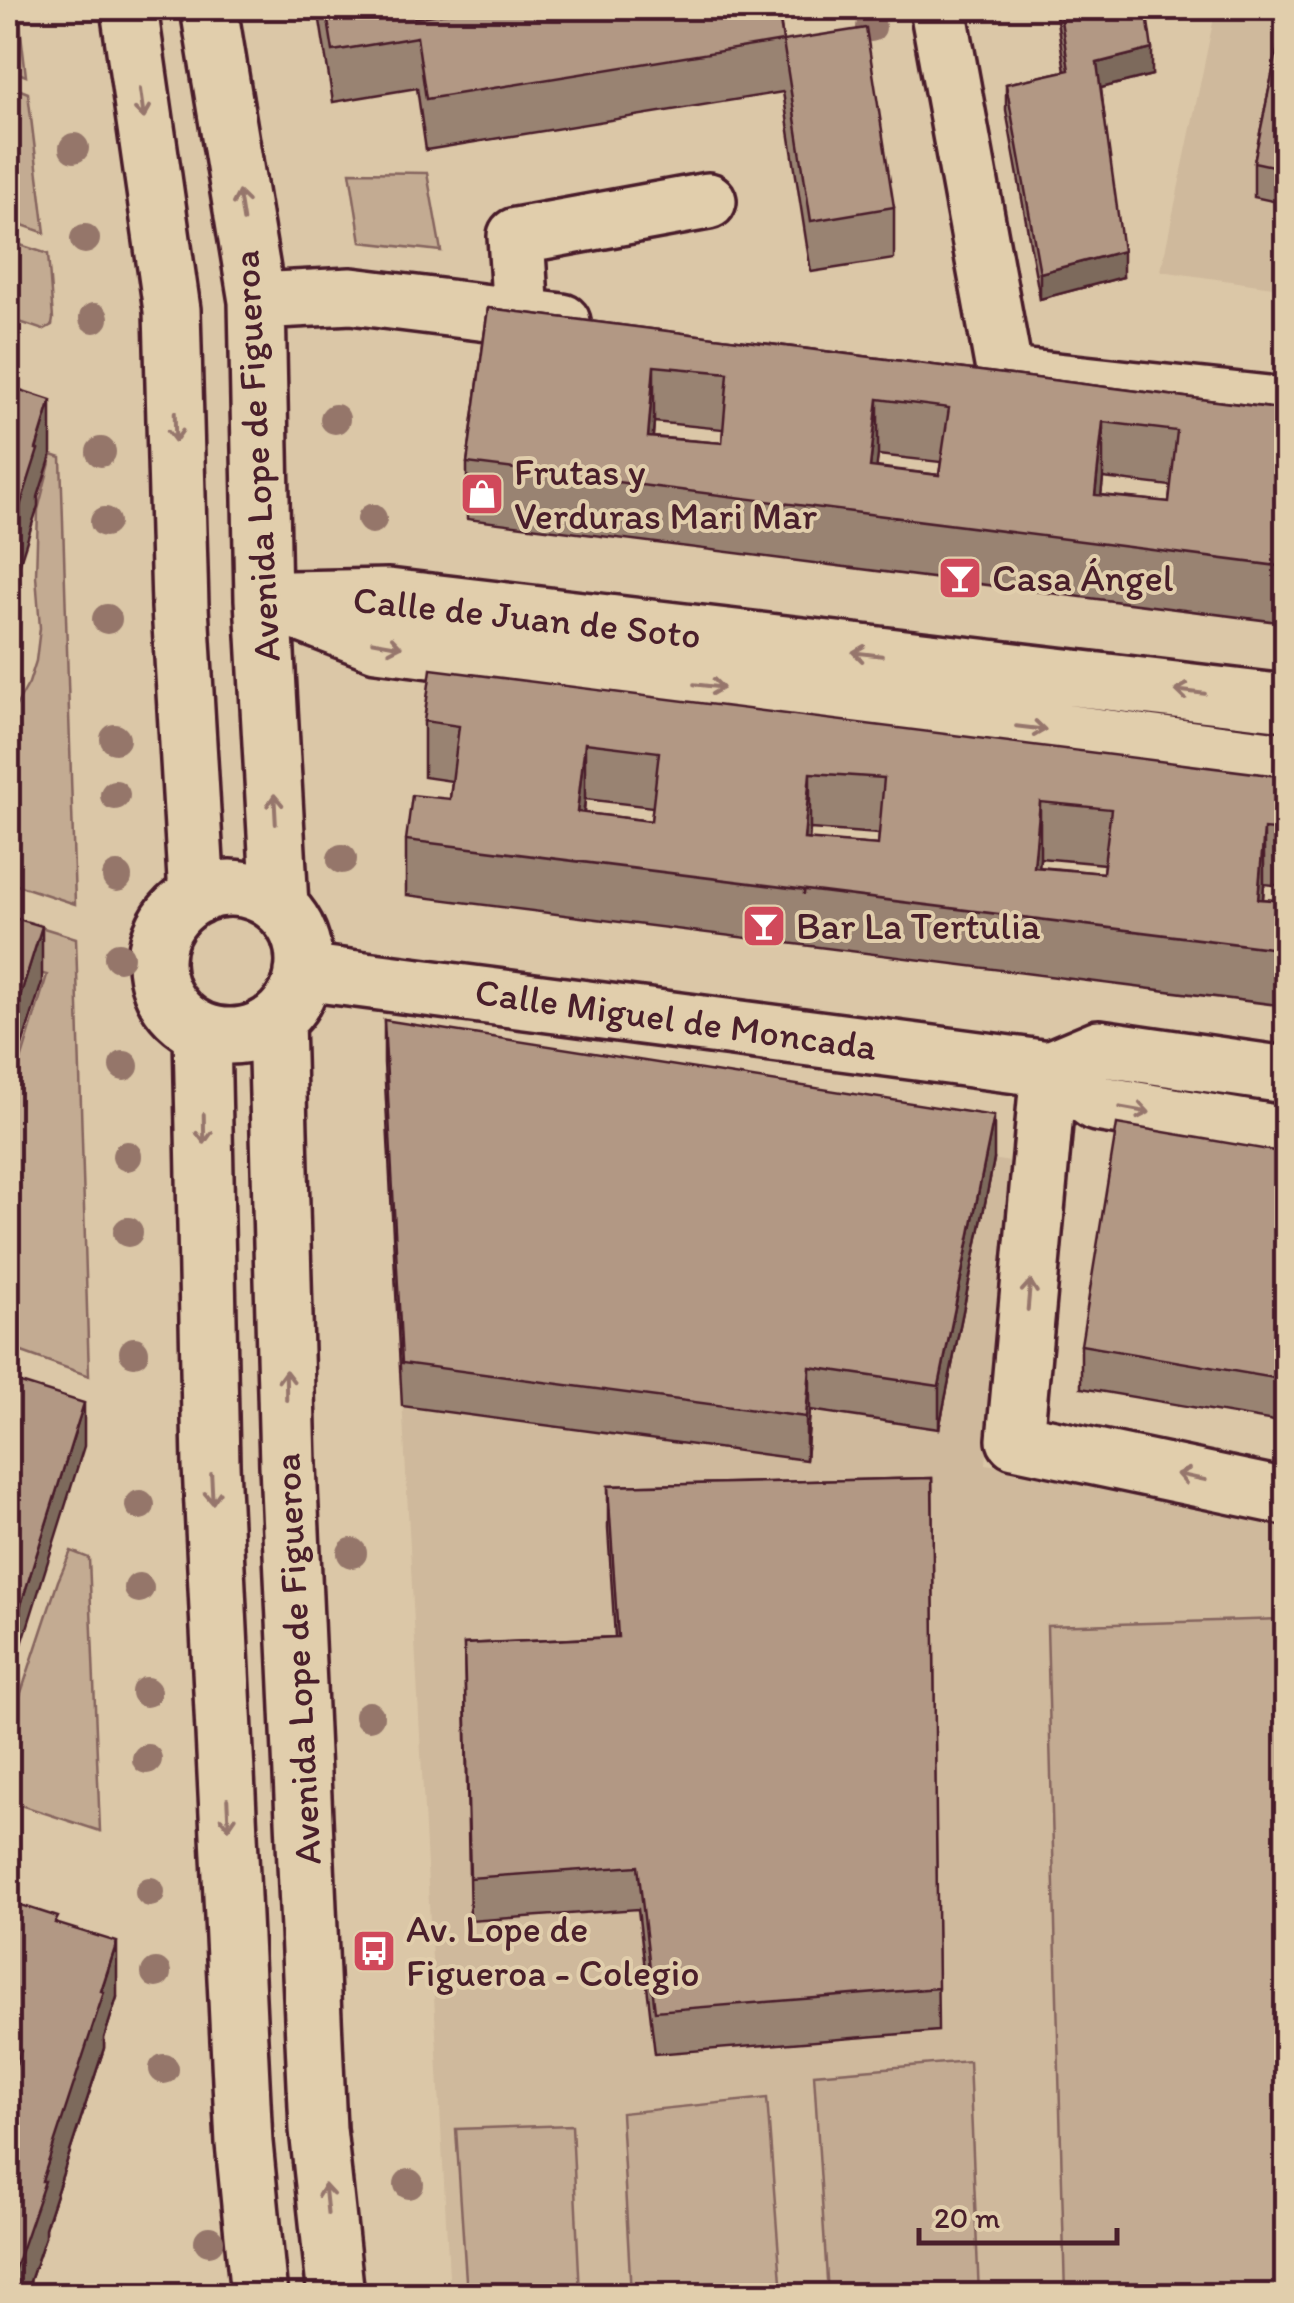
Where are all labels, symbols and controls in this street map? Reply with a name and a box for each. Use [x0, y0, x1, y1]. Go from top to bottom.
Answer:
one-way arrow [134, 87, 152, 120]
one-way arrow [232, 190, 250, 223]
street label: Avenida Lope de Figueroa [222, 249, 290, 663]
one-way arrow [166, 410, 185, 442]
place label: Frutas y Verduras Mari Mar [514, 449, 817, 539]
shop icon: Frutas y Verduras Mari Mar [459, 471, 505, 517]
bar icon: Casa Ángel [937, 555, 983, 601]
place label: Casa Ángel [992, 555, 1174, 601]
street label: Calle de Juan de Soto [351, 576, 703, 658]
one-way arrow [370, 635, 402, 654]
one-way arrow [851, 644, 884, 663]
one-way arrow [693, 678, 725, 696]
one-way arrow [1174, 682, 1206, 701]
one-way arrow [1015, 720, 1047, 738]
one-way arrow [265, 794, 284, 826]
bar icon: Bar La Tertulia [741, 903, 787, 949]
place label: Bar La Tertulia [796, 903, 1041, 949]
street label: Calle Miguel de Moncada [472, 968, 880, 1070]
one-way arrow [1118, 1101, 1151, 1120]
one-way arrow [194, 1113, 213, 1145]
one-way arrow [1019, 1279, 1038, 1312]
one-way arrow [276, 1369, 295, 1401]
street label: Avenida Lope de Figueroa [263, 1452, 331, 1866]
one-way arrow [1176, 1466, 1208, 1485]
one-way arrow [203, 1473, 222, 1505]
one-way arrow [219, 1797, 238, 1829]
place label: Av. Lope de Figueroa - Colegio [406, 1906, 700, 1996]
bus stop icon: Av. Lope de Figueroa - Colegio [351, 1928, 397, 1974]
one-way arrow [316, 2183, 335, 2215]
scale bar [919, 2183, 1116, 2245]
text: 20 m [934, 2199, 1000, 2236]

